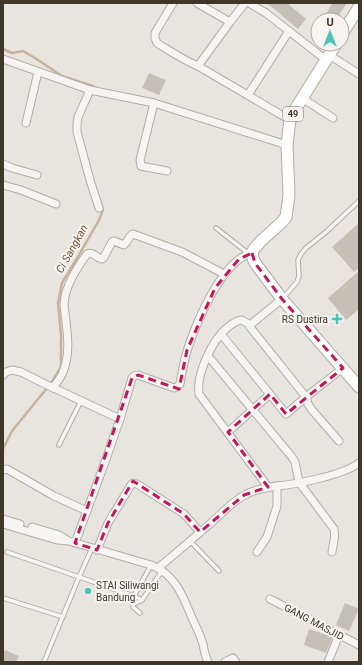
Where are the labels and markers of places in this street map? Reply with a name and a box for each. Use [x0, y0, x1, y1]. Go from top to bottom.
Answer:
marker: RS Dustira [331, 313, 343, 325]
place label: RS Dustira [282, 314, 328, 325]
place label: STAI Siliwangi Bandung [96, 580, 159, 603]
marker: STAI Siliwangi Bandung [83, 586, 93, 596]

